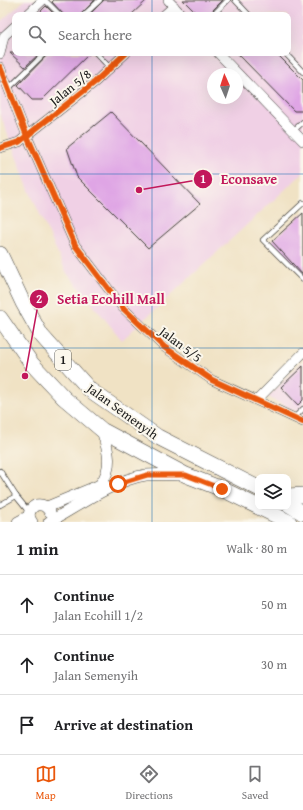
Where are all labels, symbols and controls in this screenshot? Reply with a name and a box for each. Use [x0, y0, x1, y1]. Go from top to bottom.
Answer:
search box [12, 12, 291, 56]
icon: search [26, 23, 48, 45]
text: Search here [58, 24, 132, 45]
street label: Jalan 5/8 [44, 65, 95, 111]
north arrow [207, 68, 243, 104]
callout: Econsave [193, 166, 285, 192]
text: Econsave [221, 169, 277, 189]
text: 1 [200, 170, 206, 187]
callout: Setia Ecohill Mall [29, 286, 173, 312]
text: Setia Ecohill Mall [57, 289, 166, 309]
text: 2 [36, 290, 42, 307]
street label: Jalan 5/5 [154, 321, 206, 367]
road number: 1 [55, 350, 71, 370]
street label: Jalan Semenyih [81, 378, 163, 444]
map controls [255, 474, 291, 510]
button: layers [255, 474, 291, 510]
route start [109, 475, 127, 493]
route end [213, 480, 231, 498]
text: 1 min [16, 536, 58, 561]
text: Walk · 80 m [226, 539, 287, 558]
text: Continue [54, 585, 115, 606]
icon: ahead [16, 594, 38, 616]
text: 50 m [261, 595, 287, 614]
text: Jalan Ecohill 1/2 [54, 606, 143, 625]
text: Continue [54, 645, 115, 666]
icon: ahead [16, 654, 38, 676]
text: 30 m [261, 655, 287, 674]
text: Jalan Semenyih [54, 666, 138, 685]
icon: arrive [16, 714, 38, 736]
text: Arrive at destination [54, 714, 193, 735]
tab: Map [35, 763, 57, 803]
tab: Directions [126, 763, 173, 803]
tab: Saved [242, 763, 268, 803]

